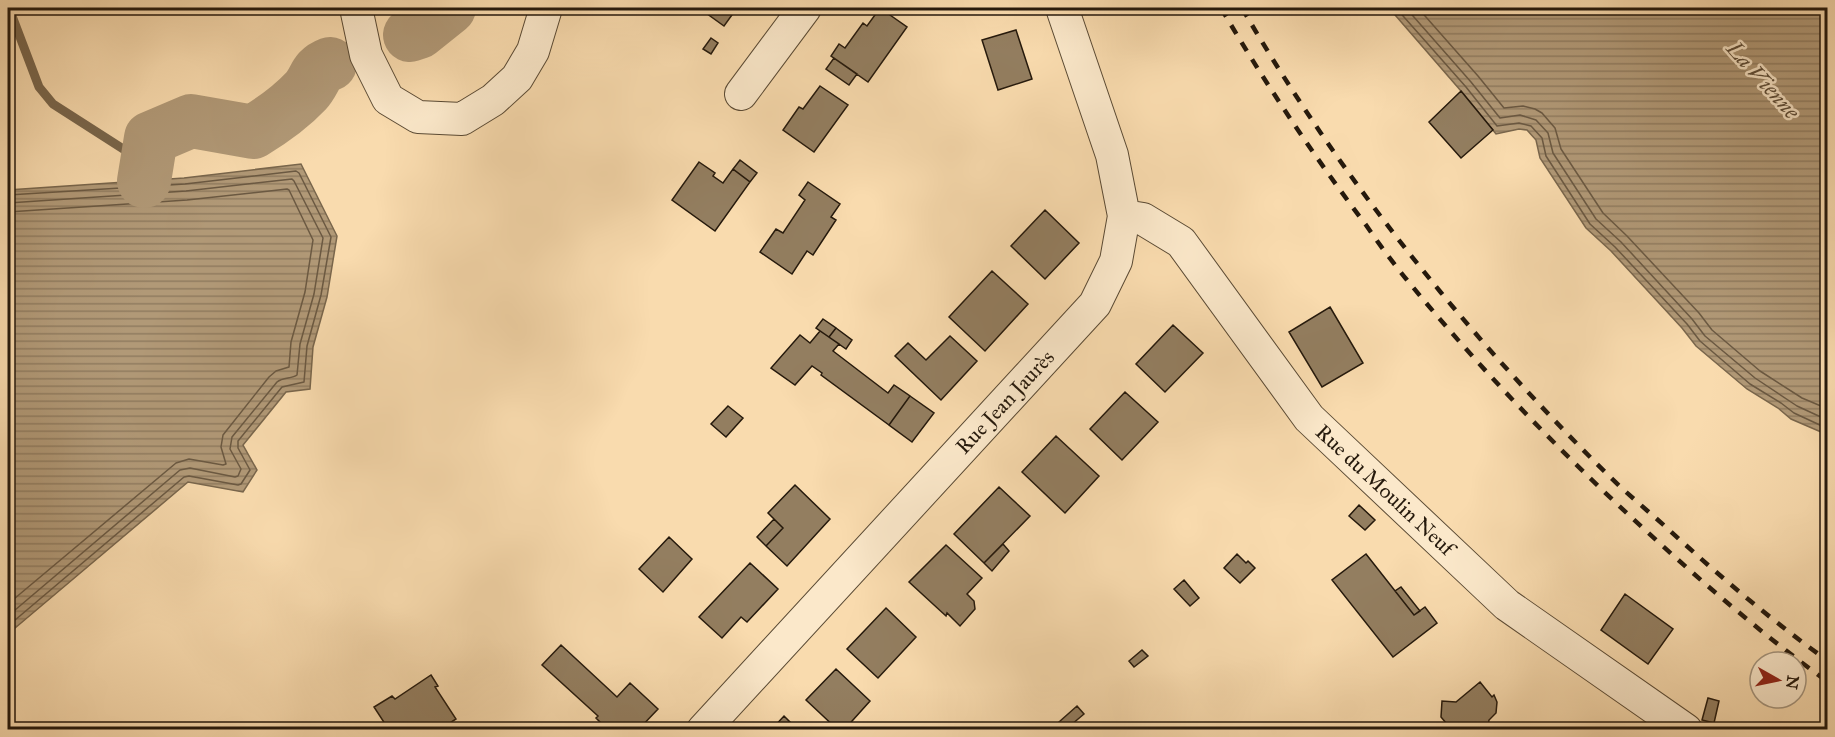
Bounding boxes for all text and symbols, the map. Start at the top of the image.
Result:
water label: La Vienne [1720,35,1806,125]
street label: Rue Jean Jaurès [950,345,1060,459]
street label: Rue du Moulin Neuf [1310,419,1462,563]
north arrow [1748,650,1808,710]
text: N [1782,674,1803,691]

